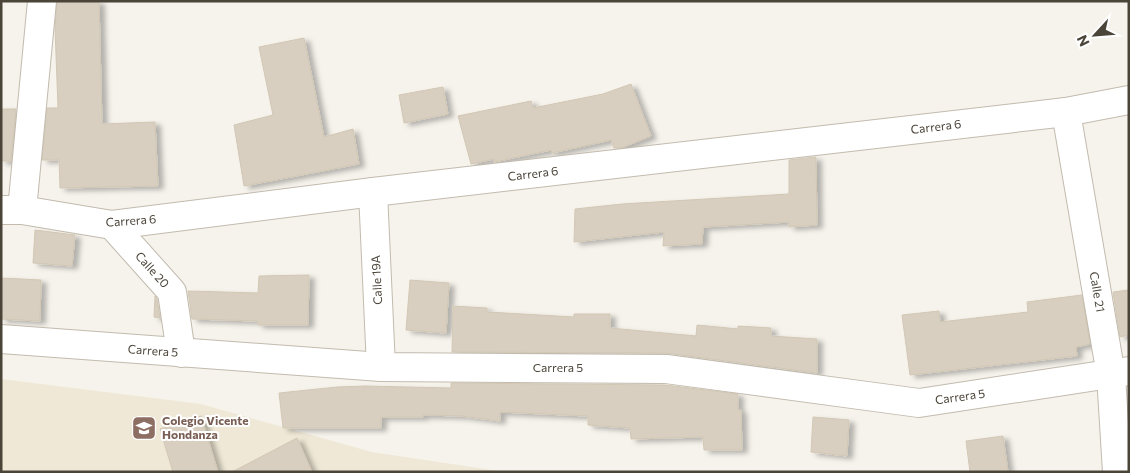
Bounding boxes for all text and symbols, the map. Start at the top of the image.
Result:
north arrow [1070,10,1120,60]
text: N [1073,32,1093,49]
street label: Carrera 6 [910,116,962,136]
street label: Carrera 6 [507,163,559,183]
street label: Carrera 6 [105,211,157,229]
street label: Calle 20 [133,248,173,290]
street label: Calle 19A [368,255,384,305]
street label: Calle 21 [1088,270,1108,313]
street label: Carrera 5 [127,341,179,359]
street label: Carrera 5 [533,360,583,374]
street label: Carrera 5 [934,386,986,406]
place label: Colegio Vicente Hondanza [162,413,249,441]
school or university icon: Colegio Vicente Hondanza [131,415,157,441]

